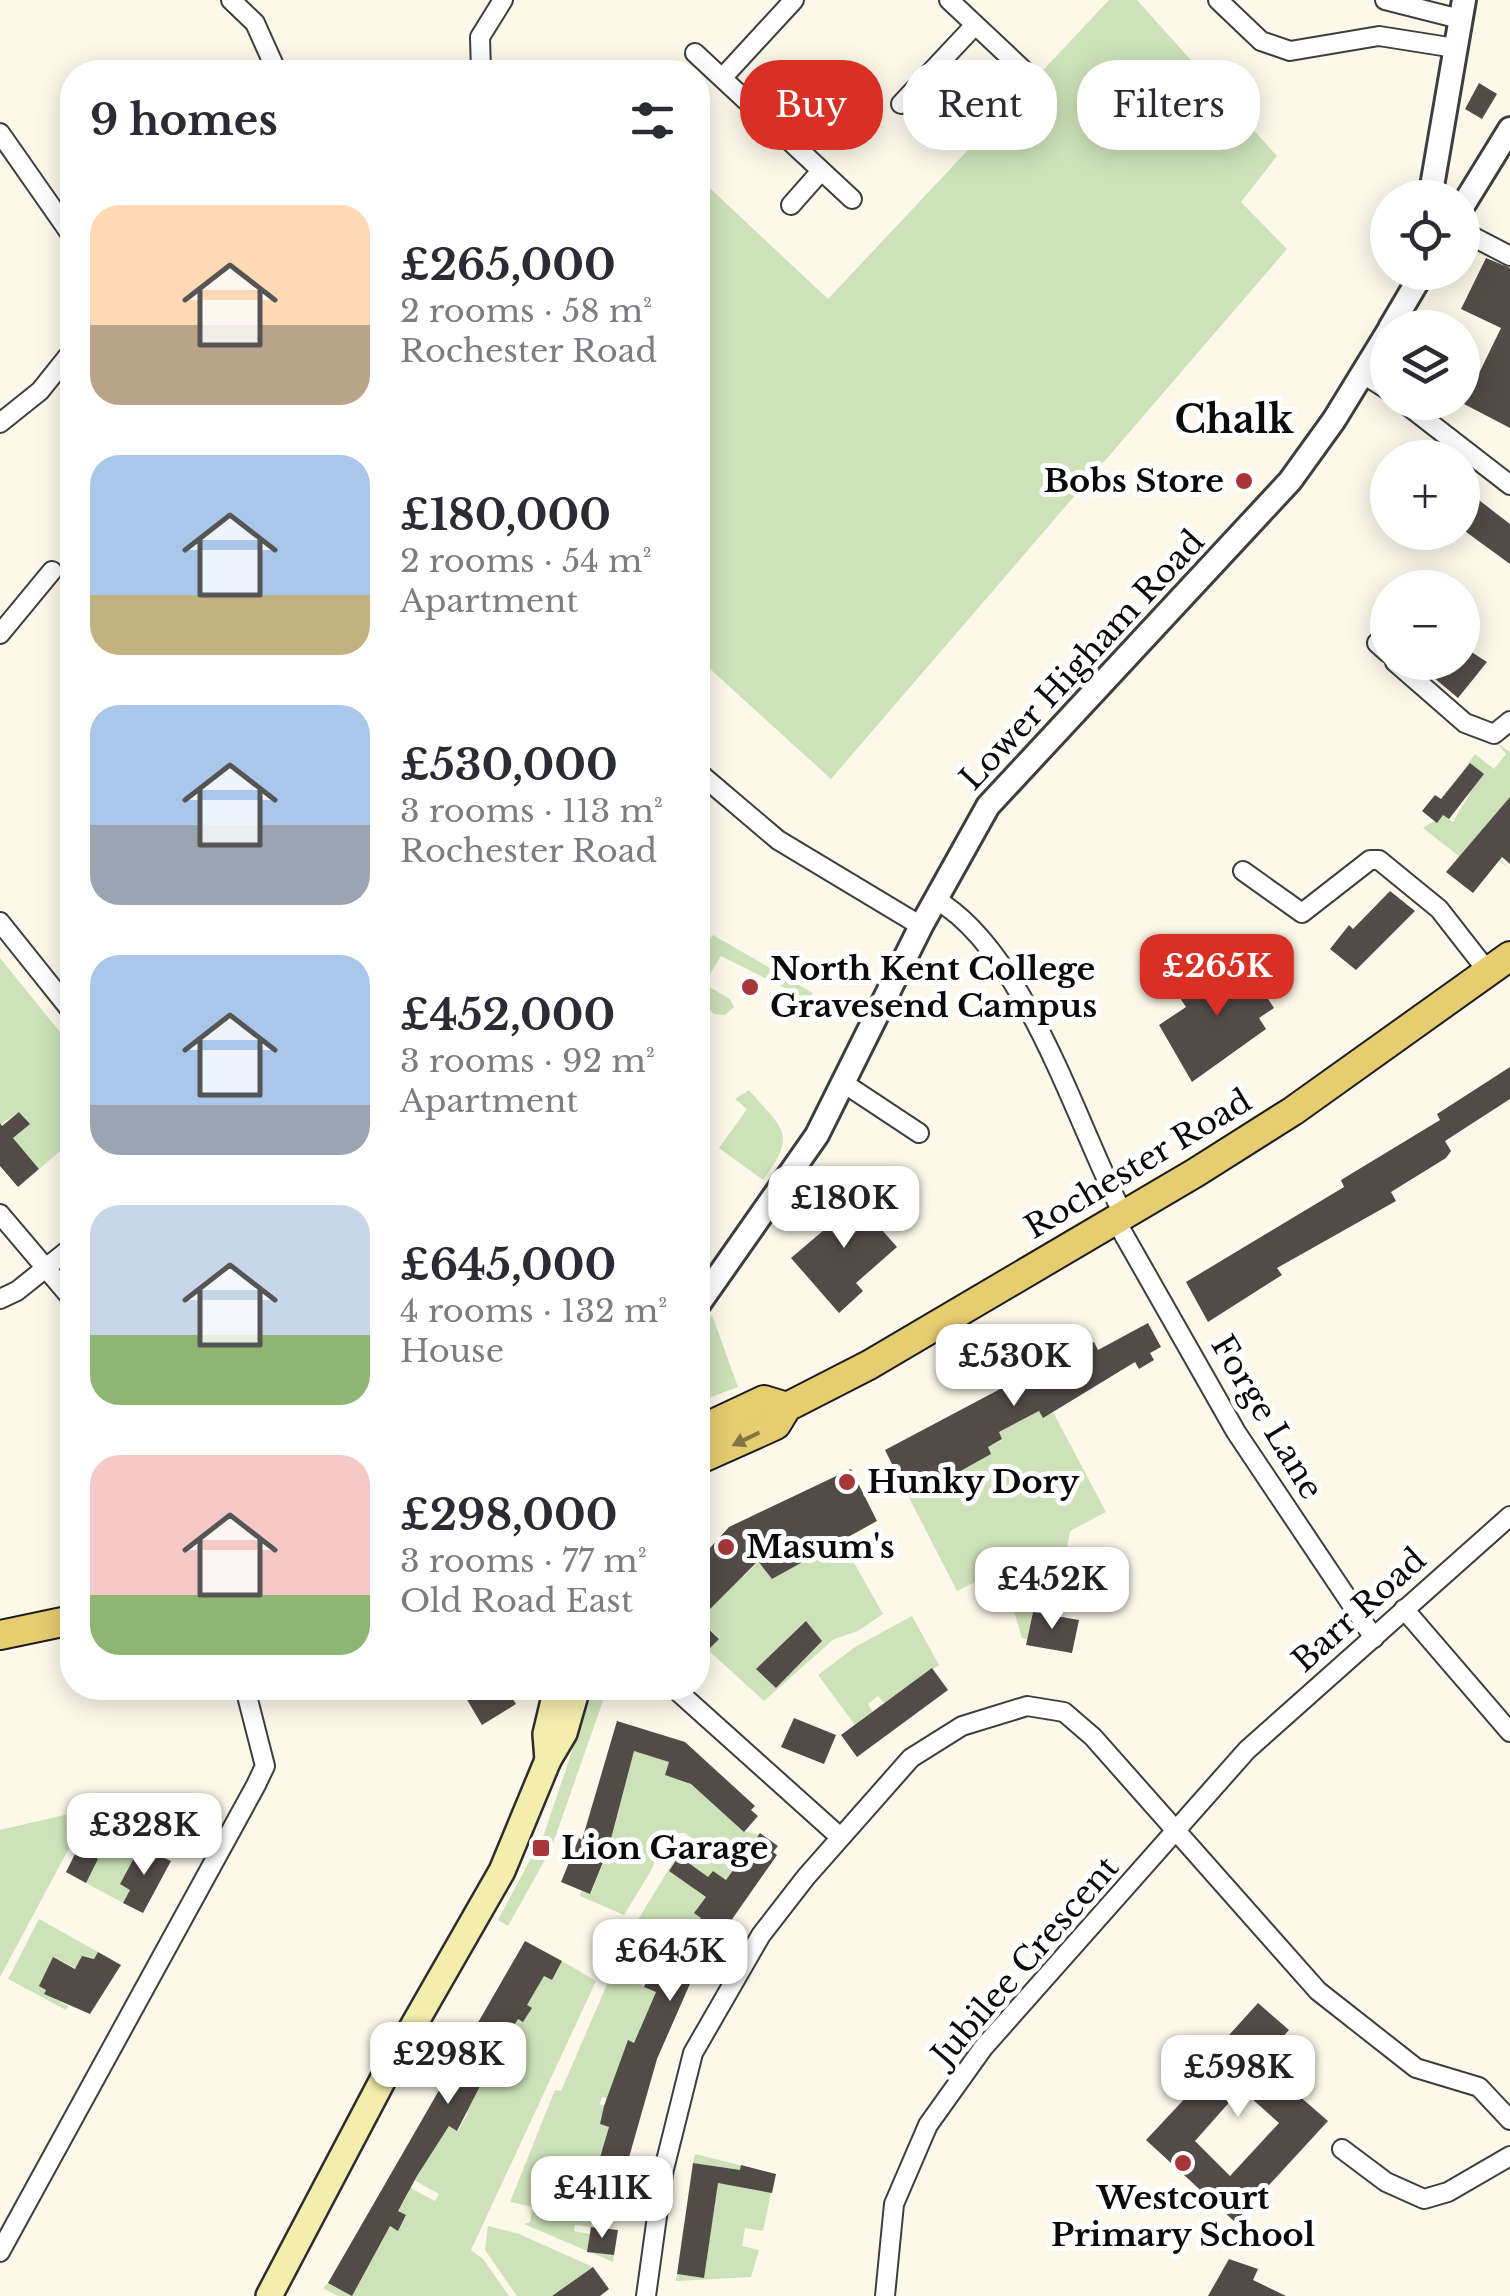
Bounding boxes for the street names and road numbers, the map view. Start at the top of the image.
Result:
street label: Lower Higham Road [951,522,1213,798]
street label: Rochester Road [1018,1081,1258,1247]
street label: Forge Lane [1202,1328,1332,1506]
street label: Barr Road [1284,1539,1434,1681]
street label: Jubilee Crescent [921,1848,1127,2077]

